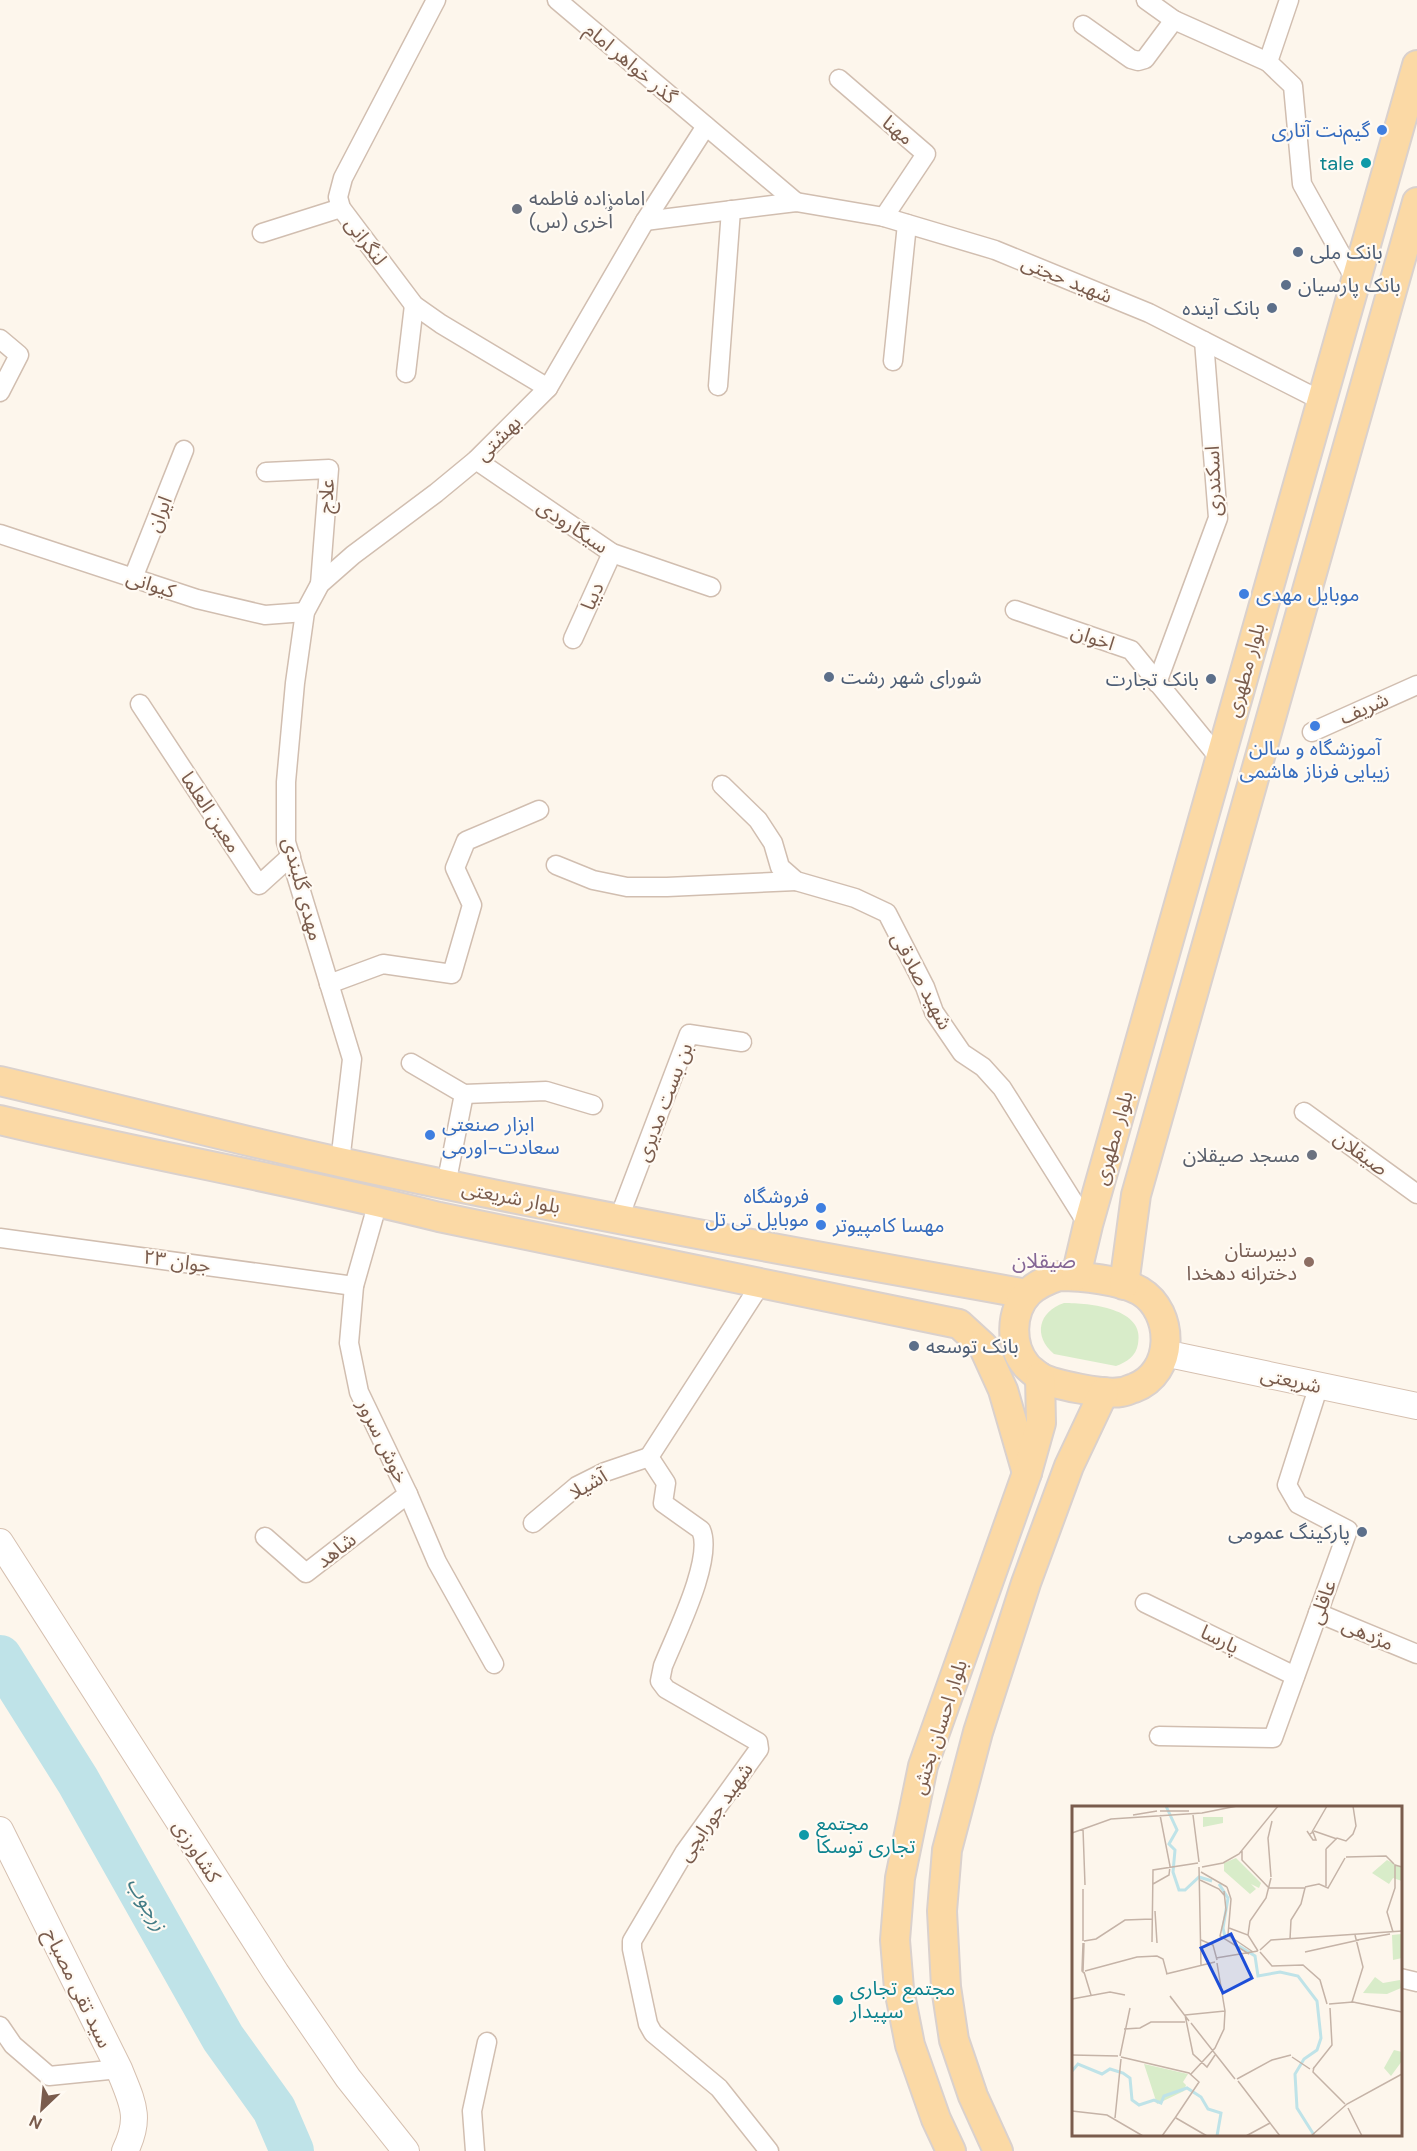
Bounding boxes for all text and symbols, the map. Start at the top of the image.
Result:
street label: گذر خواهر امام [578,17,683,111]
street label: مهنا [877,109,919,151]
place label: گیم‌نت آتاری [1271,117,1371,145]
marker: گیم‌نت آتاری [1375,123,1389,137]
place label: tale [1319,150,1354,176]
marker: tale [1359,156,1373,170]
place label: امامزاده فاطمه اُخری (س) [529,185,645,234]
marker: امامزاده فاطمه اُخری (س) [510,202,524,216]
street label: لنگرانی [339,211,393,271]
place label: بانک ملی [1310,239,1383,265]
marker: بانک ملی [1291,245,1305,259]
street label: شهید حجتی [1018,249,1116,309]
place label: بانک پارسیان [1298,272,1401,298]
marker: بانک پارسیان [1279,278,1293,292]
place label: بانک آینده [1182,295,1260,321]
marker: بانک آینده [1265,301,1279,315]
street label: بهشتی [469,409,527,467]
street label: اسکندری [1199,445,1227,517]
street label: علاج [312,478,342,514]
street label: ایران [140,492,178,536]
street label: سیگارودی [533,493,613,559]
street label: کیوانی [123,564,180,604]
street label: دیبا [574,578,610,614]
place label: موبایل مهدی [1256,581,1360,607]
marker: موبایل مهدی [1237,587,1251,601]
street label: اخوان [1068,617,1118,657]
street label: بلوار مطهری [1219,620,1271,720]
place label: شورای شهر رشت [841,664,982,690]
place label: بانک تجارت [1106,666,1199,692]
marker: شورای شهر رشت [822,670,836,684]
marker: بانک تجارت [1204,672,1218,686]
street label: شریف [1335,686,1393,730]
marker: آموزشگاه و سالن زیبایی فرناز هاشمی [1308,719,1322,733]
place label: آموزشگاه و سالن زیبایی فرناز هاشمی [1240,735,1390,784]
street label: معین العلما [175,766,247,858]
street label: مهدی گلبندی [277,835,329,943]
street label: شهید صادقی [886,928,958,1034]
street label: بن بست مدیری [629,1039,699,1165]
street label: بلوار مطهری [1087,1088,1139,1188]
place label: ابزار صنعتی سعادت-اورمی [442,1111,560,1160]
street label: صیقلان [1329,1125,1393,1181]
marker: ابزار صنعتی سعادت-اورمی [423,1128,437,1142]
place label: مسجد صیقلان [1183,1142,1300,1168]
marker: مسجد صیقلان [1305,1148,1319,1162]
street label: بلوار شریعتی [460,1175,562,1219]
place label: فروشگاه موبایل تی تل [705,1183,809,1232]
marker: فروشگاه موبایل تی تل [814,1201,828,1215]
place label: مهسا کامپیوتر [832,1212,945,1238]
marker: مهسا کامپیوتر [814,1218,828,1232]
place label: دبیرستان دخترانه دهخدا [1186,1237,1297,1286]
street label: جوان ۲۳ [142,1243,212,1279]
district label: صیقلان [1012,1247,1076,1275]
marker: دبیرستان دخترانه دهخدا [1302,1255,1316,1269]
place label: بانک توسعه [926,1333,1019,1359]
marker: بانک توسعه [907,1339,921,1353]
street label: شریعتی [1258,1361,1324,1399]
street label: خوش سرور [351,1394,415,1487]
street label: آشیلا [564,1462,613,1505]
place label: پارکینگ عمومی [1228,1519,1350,1545]
marker: پارکینگ عمومی [1355,1525,1369,1539]
street label: شاهد [311,1526,361,1574]
street label: عاقلی [1302,1576,1342,1628]
street label: مژدهی [1338,1612,1398,1656]
street label: پارسا [1196,1619,1244,1660]
street label: بلوار احسان بخش [905,1656,973,1798]
street label: شهید جورابچی [671,1757,759,1867]
inset map [1072,1806,1402,2136]
place label: مجتمع تجاری توسکا [816,1810,916,1859]
street label: کشاورزی [167,1815,227,1888]
marker: مجتمع تجاری توسکا [797,1828,811,1842]
water label: زرجوب [120,1872,174,1936]
street label: سید تقی مصباح [36,1924,118,2053]
place label: مجتمع تجاری سپیدار [849,1975,955,2024]
marker: مجتمع تجاری سپیدار [831,1993,845,2007]
north arrow [12,2079,72,2139]
text: N [26,2110,45,2134]

